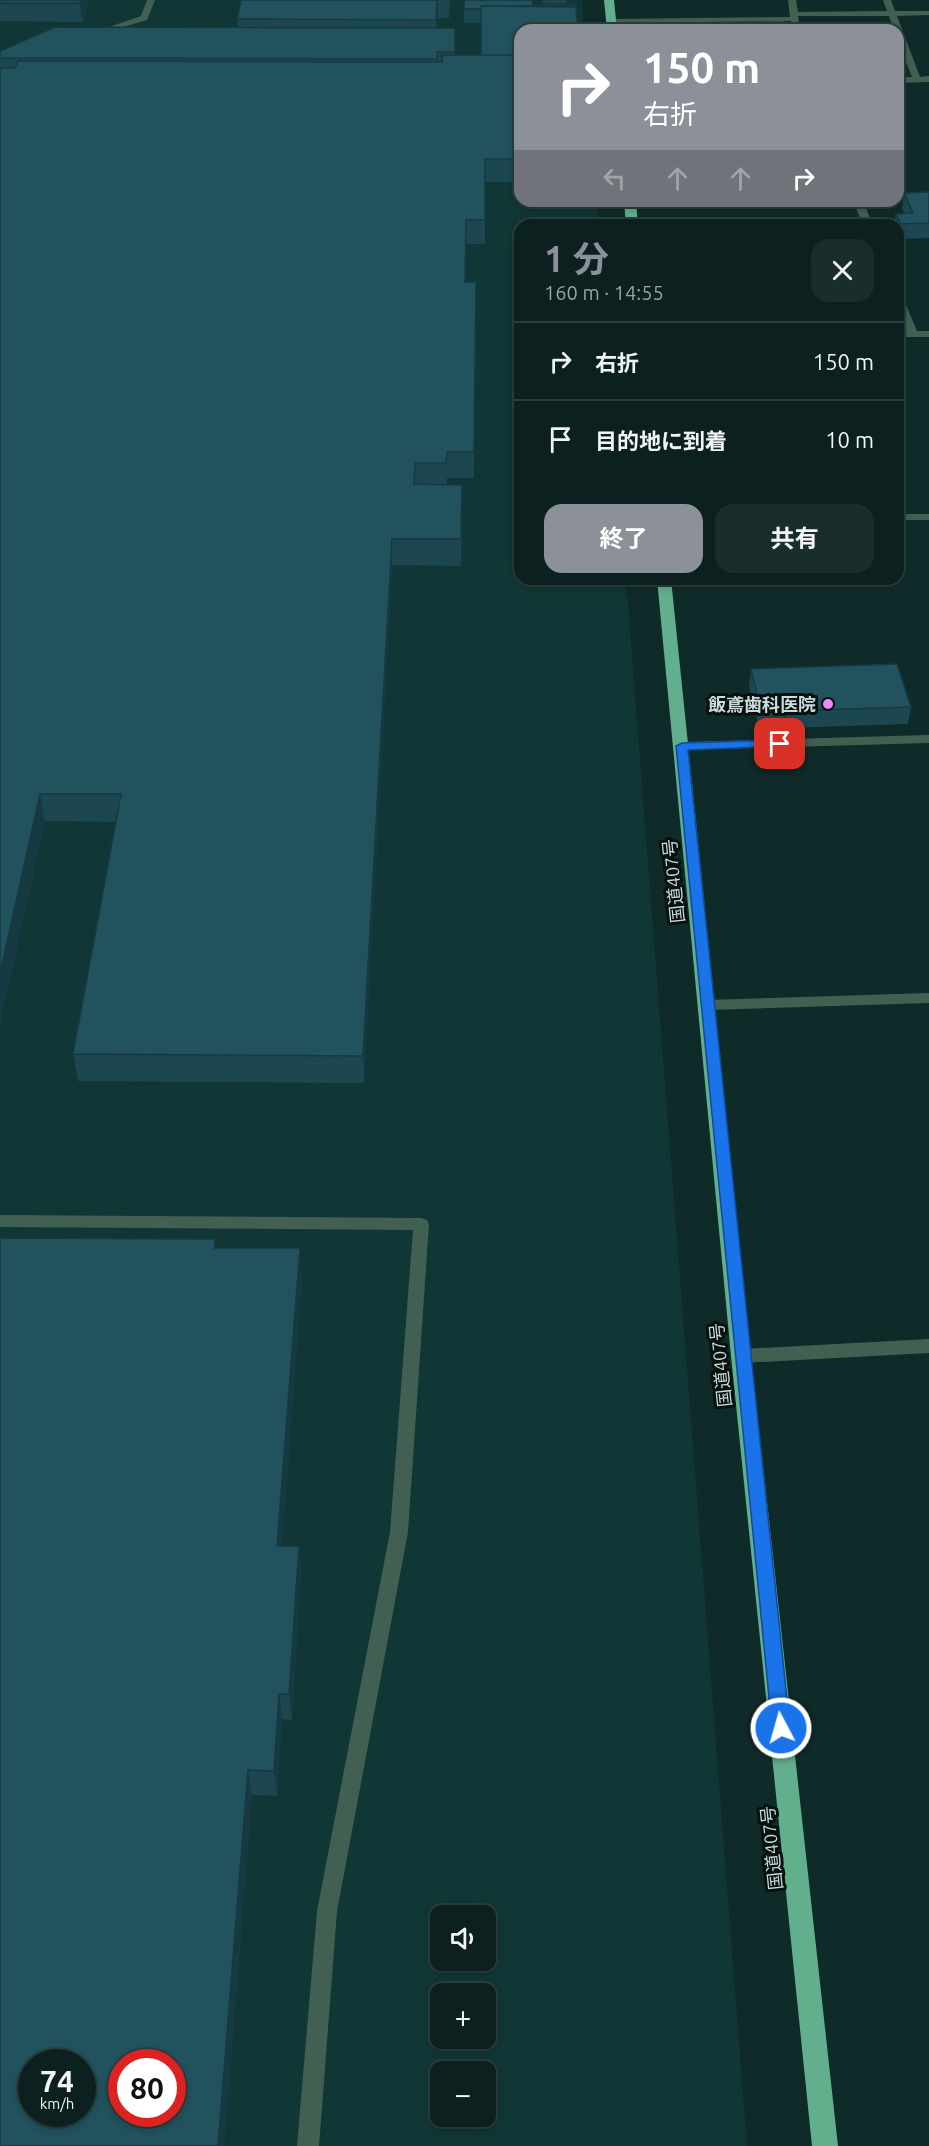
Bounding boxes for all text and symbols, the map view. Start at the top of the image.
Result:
text: 150 m [643,44,760,91]
icon: right [544,48,622,126]
text: 右折 [643,99,697,129]
icon: left [598,162,631,195]
icon: ahead [661,162,694,195]
icon: ahead [724,162,757,195]
icon: right [787,162,820,195]
text: 1 分 [544,238,609,279]
button: close [811,239,874,302]
text: 160 m · 14:55 [544,281,664,304]
icon: right [544,345,577,378]
text: 150 m [813,349,874,374]
text: 右折 [595,350,639,375]
icon: arrive [544,423,577,456]
text: 10 m [825,427,874,452]
text: 目的地に到着 [595,428,727,453]
button: 終了 [544,504,703,573]
button: 共有 [715,504,874,573]
place label: 飯鳶歯科医院 [708,694,816,714]
marker: 飯鳶歯科医院 [821,697,835,711]
pin [754,718,805,769]
icon: arrive [763,727,796,760]
street label: 国道407号 [659,838,687,924]
street label: 国道407号 [706,1322,734,1408]
position arrow [749,1696,813,1760]
street label: 国道407号 [757,1805,785,1891]
map controls [430,1905,496,2127]
button: sound [430,1905,496,1971]
button: + [430,1983,496,2049]
speed limit sign: 80 [108,2049,186,2127]
button: − [430,2061,496,2127]
text: 74 [40,2064,74,2098]
text: km/h [40,2095,74,2112]

